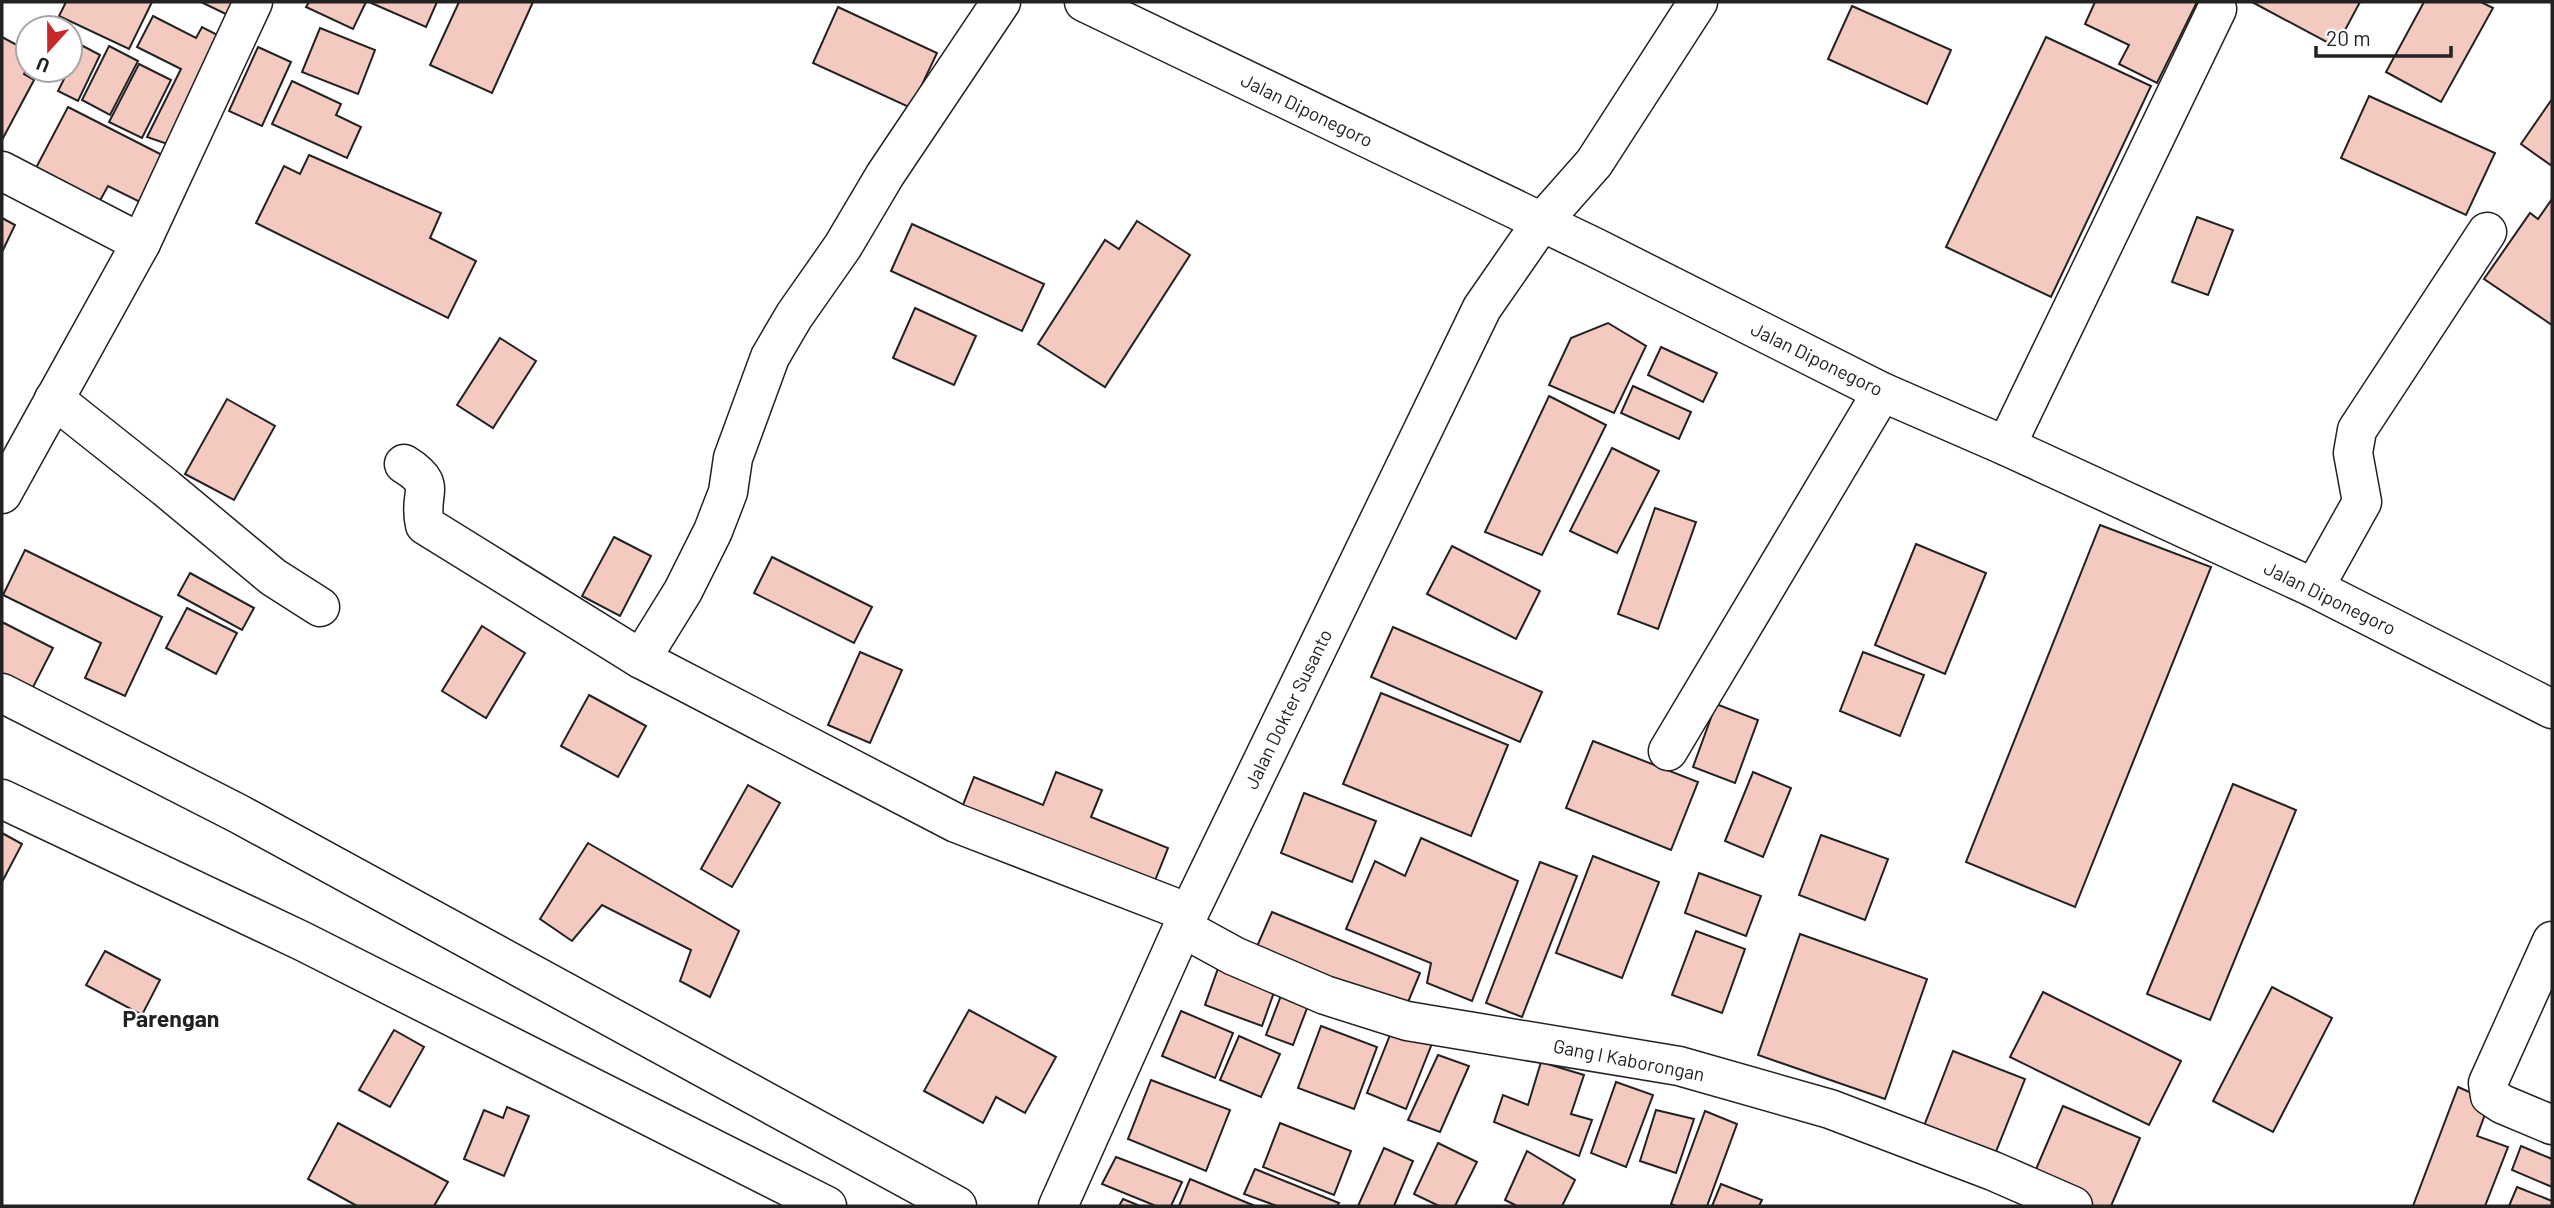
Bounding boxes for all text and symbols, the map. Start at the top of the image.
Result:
north arrow [14,14,84,84]
scale bar [2316,14,2451,58]
text: 20 m [2326,25,2371,50]
text: U [33,52,52,78]
street label: Jalan Diponegoro [1237,68,1377,151]
street label: Jalan Diponegoro [1747,317,1887,400]
street label: Jalan Diponegoro [2260,556,2400,639]
street label: Jalan Dokter Susanto [1239,625,1336,793]
district label: Parengan [123,1004,219,1032]
street label: Gang I Kaborongan [1552,1034,1707,1085]

